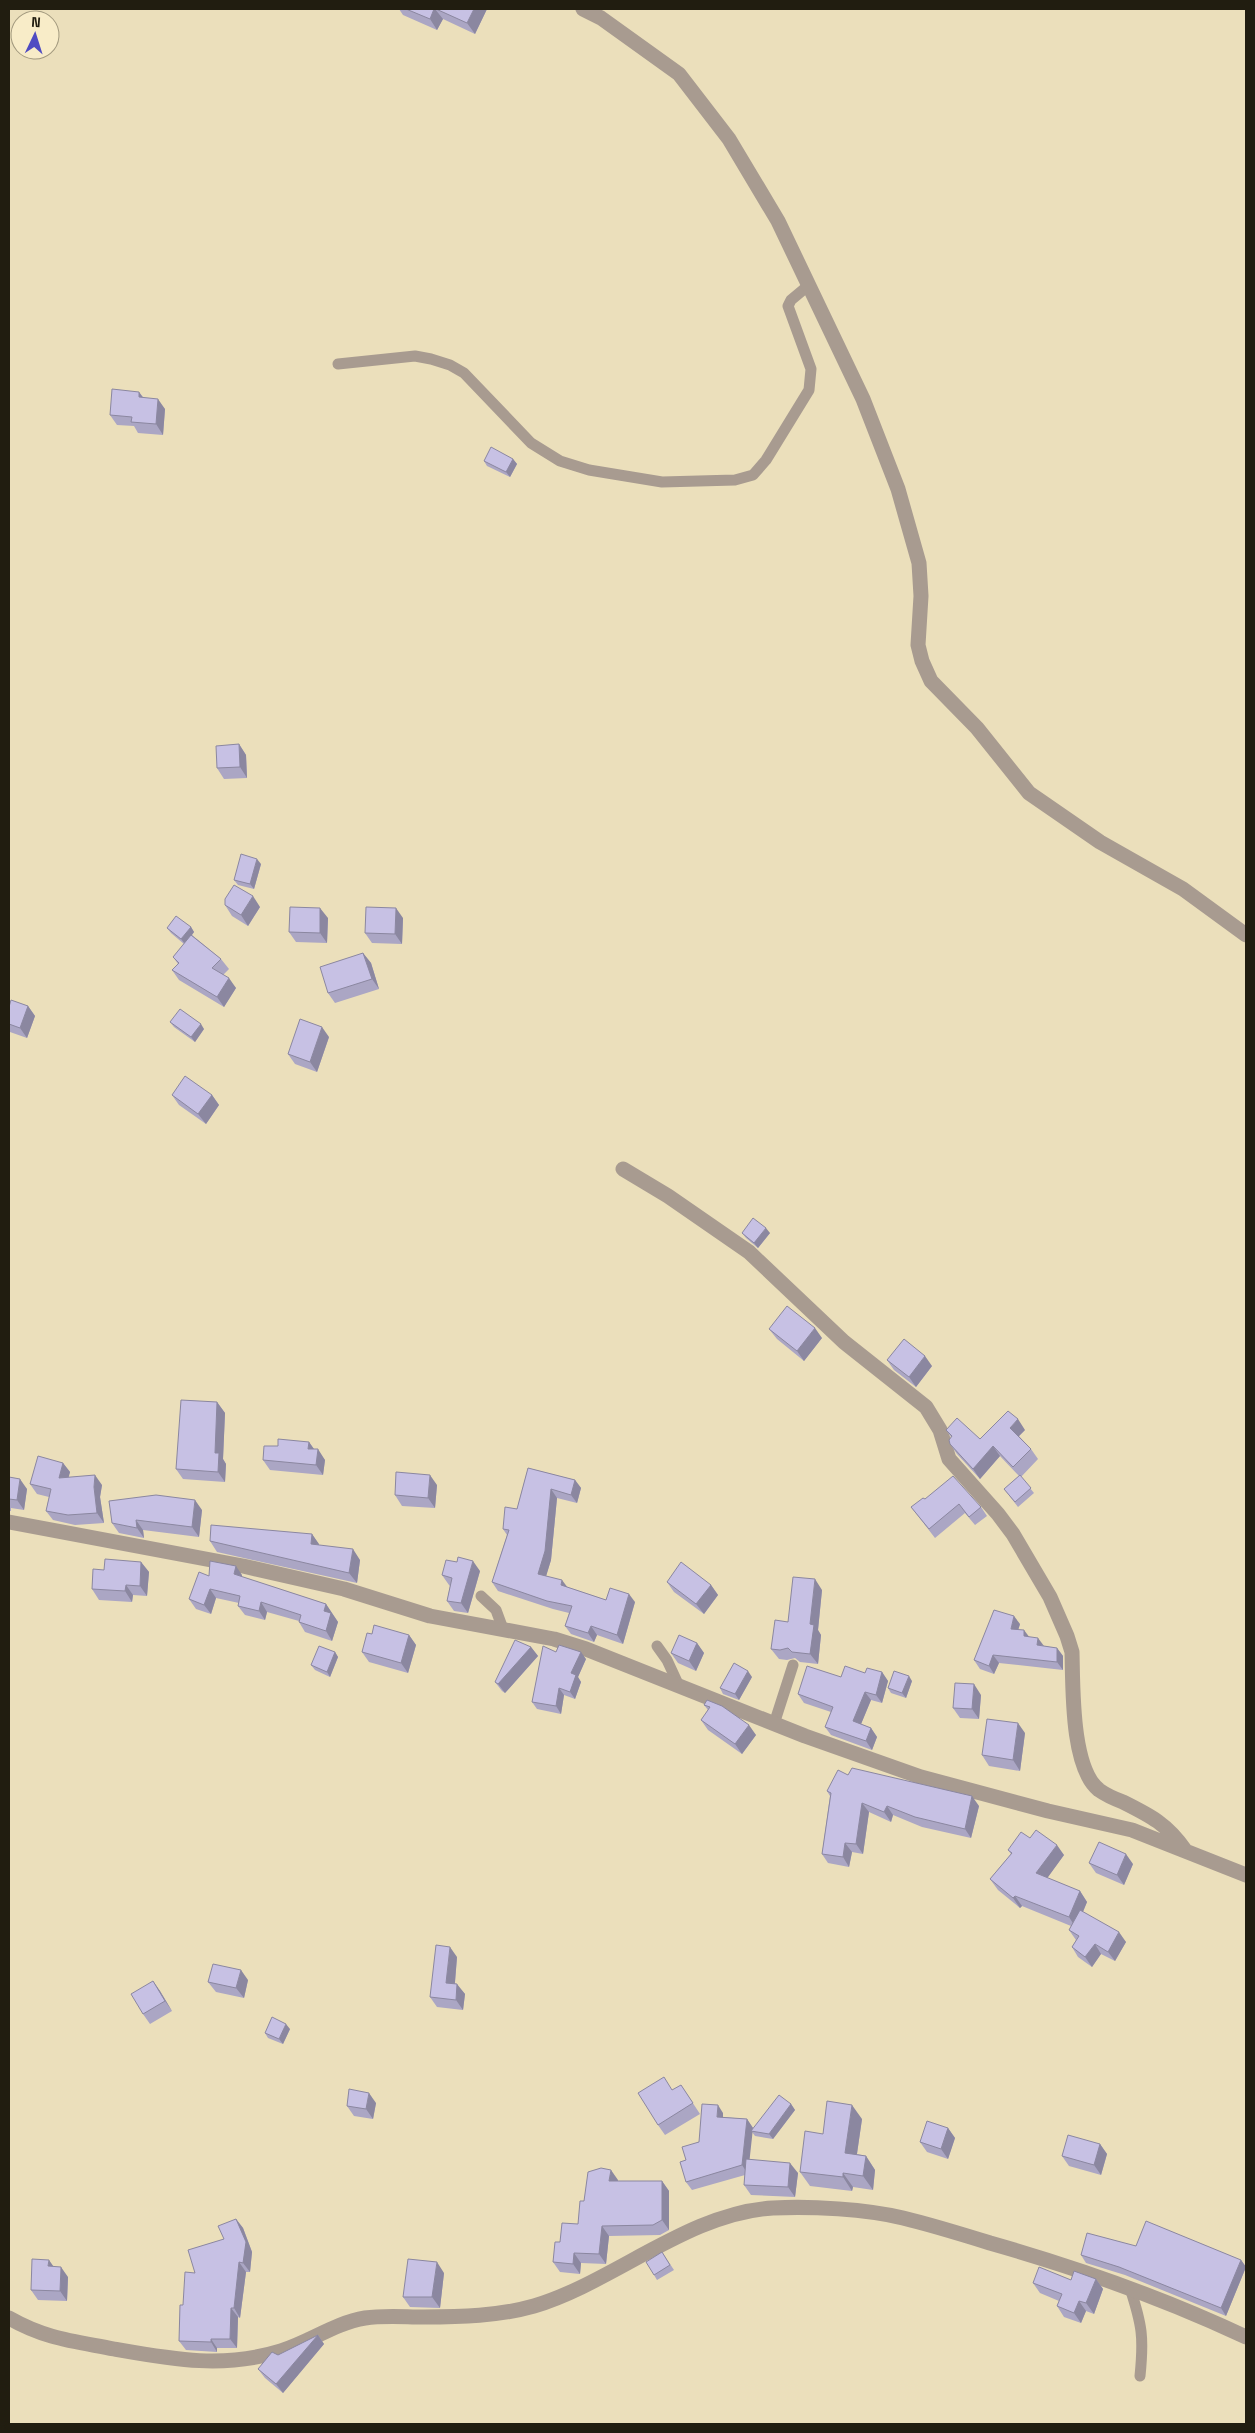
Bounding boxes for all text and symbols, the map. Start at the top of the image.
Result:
north arrow [10,10,60,60]
text: N [31,13,41,31]

